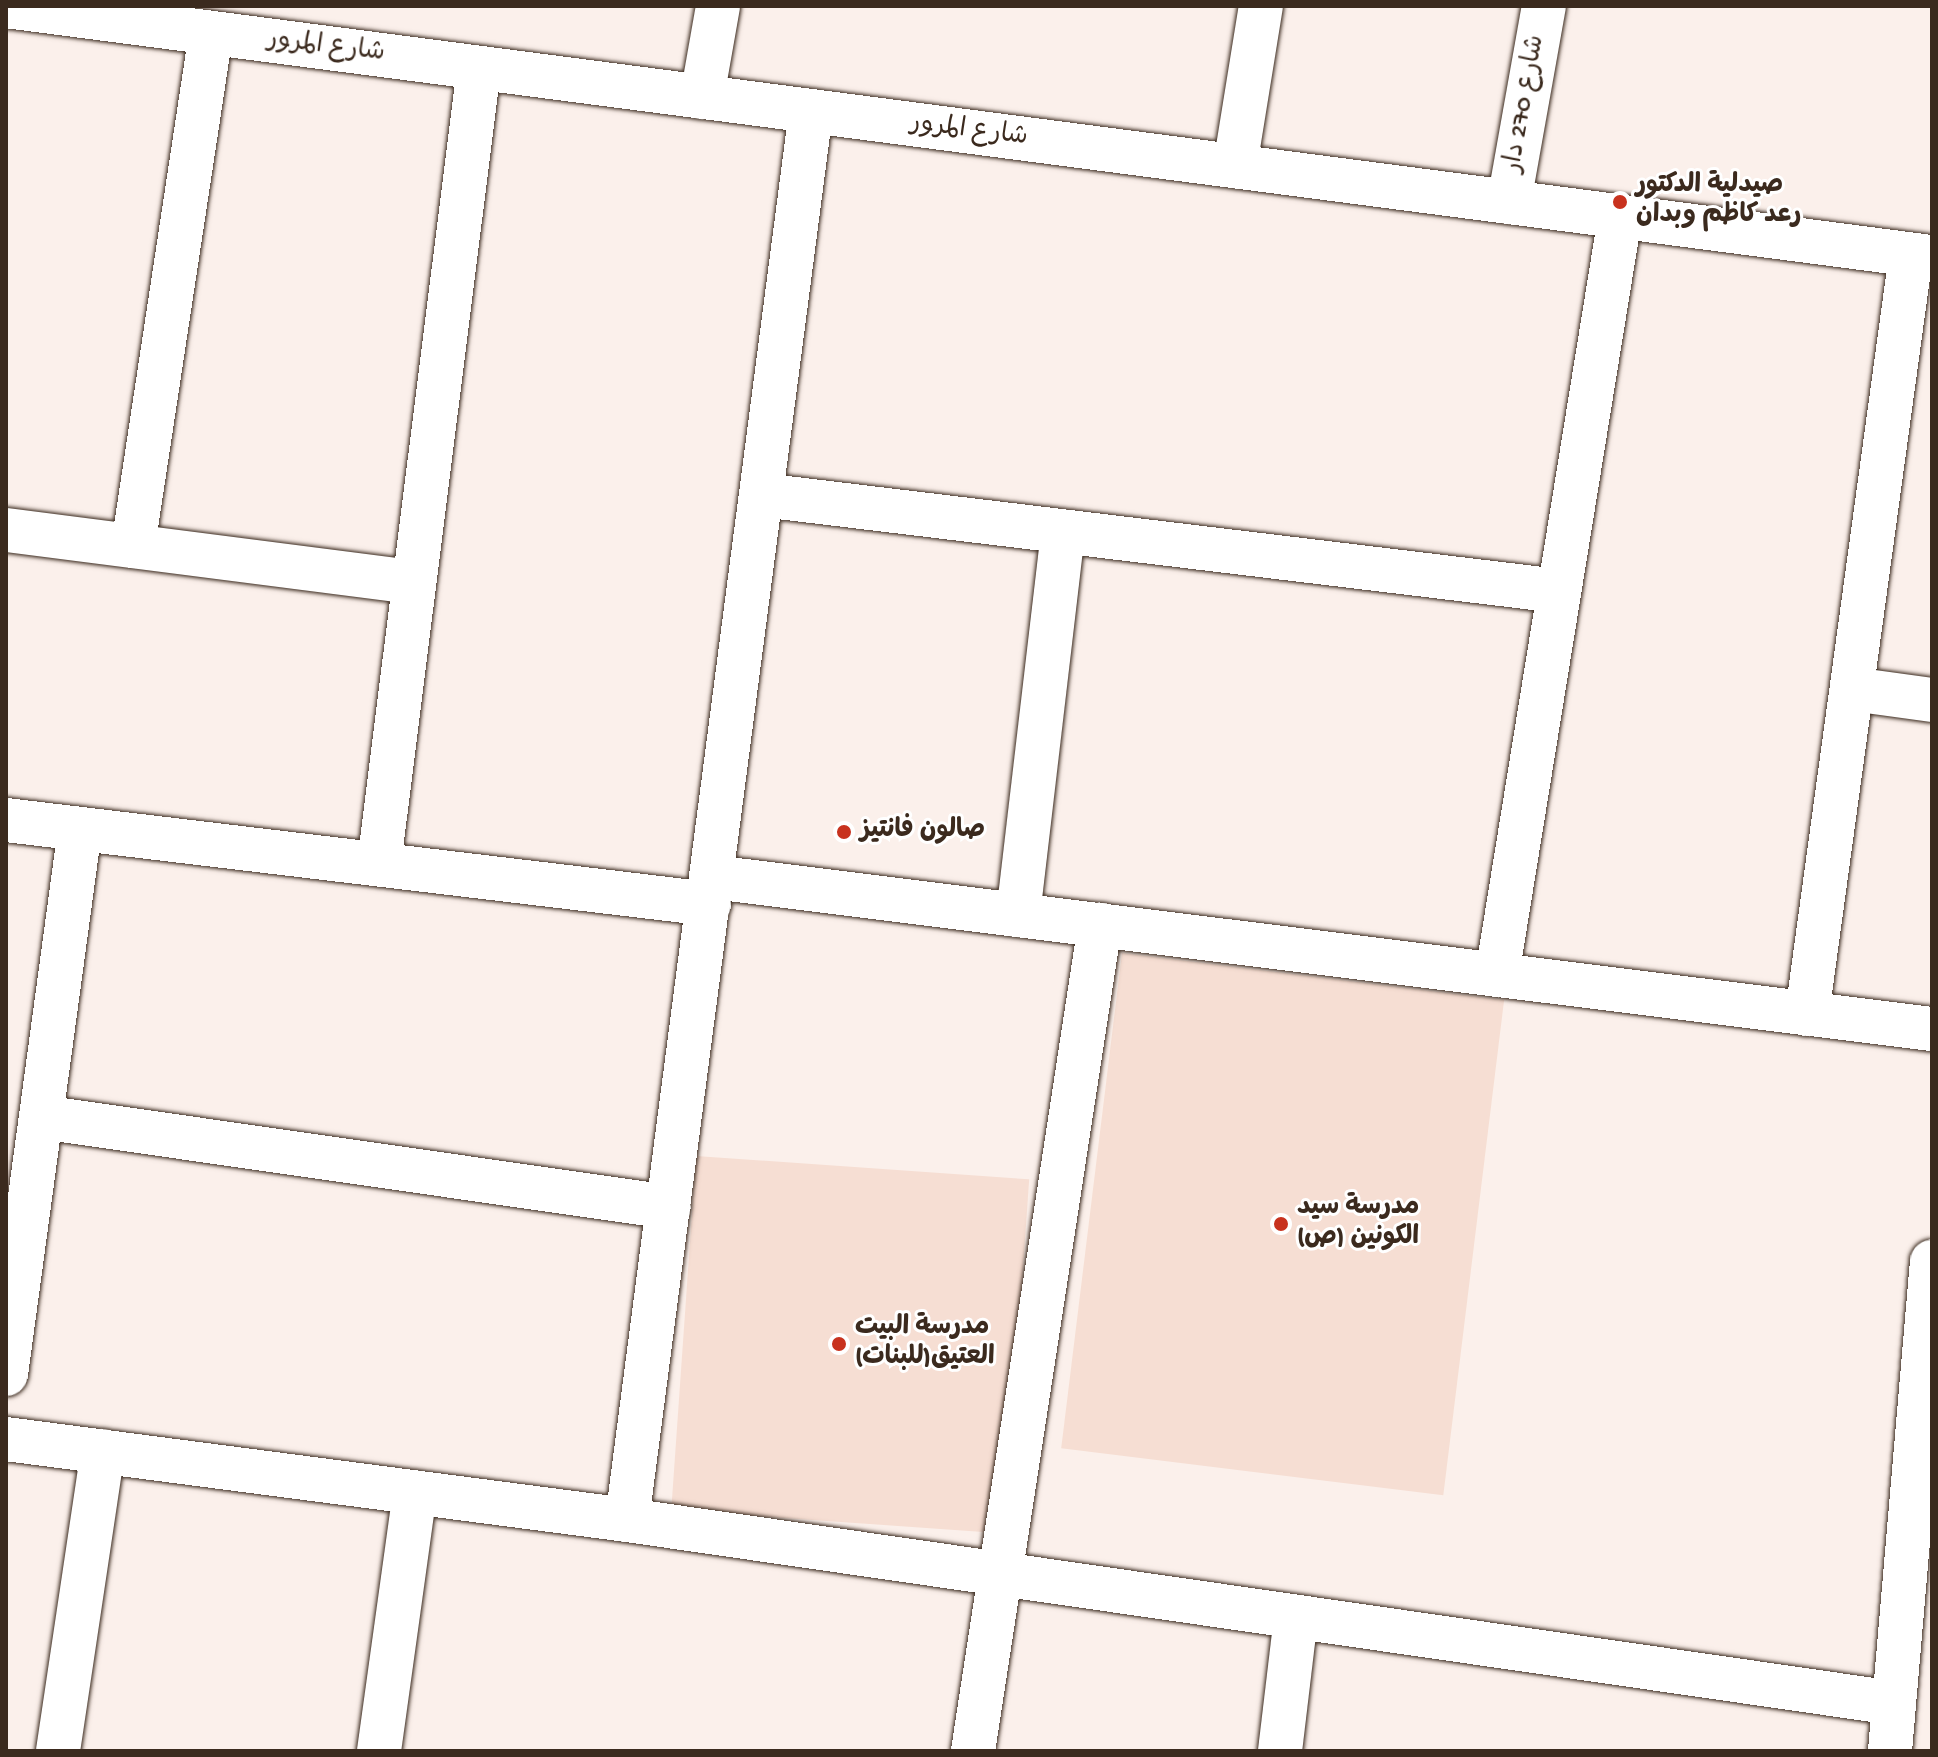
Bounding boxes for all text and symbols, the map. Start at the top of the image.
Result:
street label: شارع المرور [266,25,386,71]
street label: شارع 270 دار [1499,33,1553,175]
street label: شارع المرور [909,109,1029,155]
place label: صيدلية الدكتور رعد كاظم وبدان [1636,171,1801,232]
marker: صيدلية الدكتور رعد كاظم وبدان [1611,193,1629,211]
place label: صالون فانتيز [860,816,985,848]
marker: صالون فانتيز [835,823,853,841]
place label: مدرسة سيد الكونين (ص) [1297,1193,1419,1254]
marker: مدرسة سيد الكونين (ص) [1272,1215,1290,1233]
place label: مدرسة البيت العتيق(للبنات) [855,1313,995,1374]
marker: مدرسة البيت العتيق(للبنات) [830,1335,848,1353]

